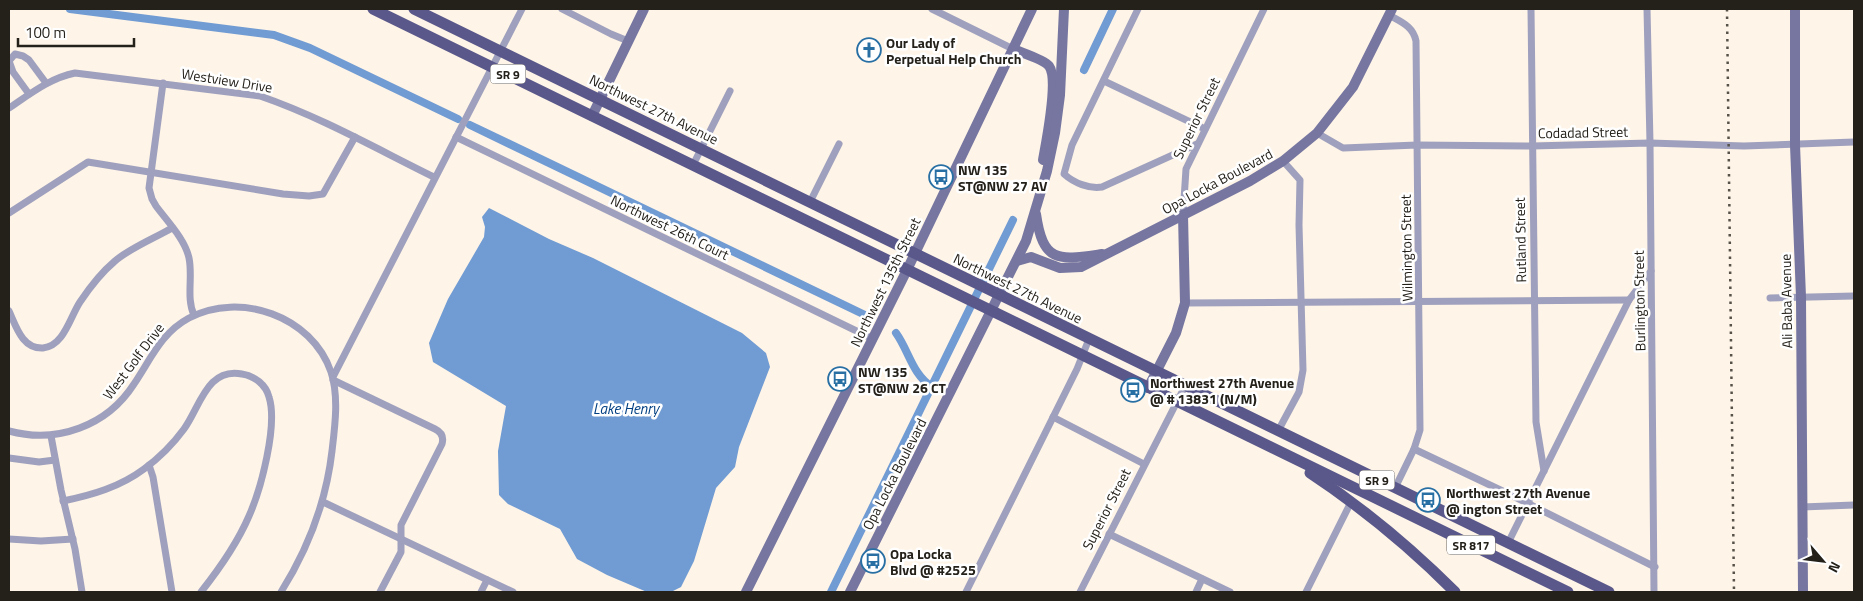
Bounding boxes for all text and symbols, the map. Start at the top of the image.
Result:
scale bar [18,15,134,47]
text: 100 m [25,21,66,44]
place label: Our Lady of Perpetual Help Church [886,32,1022,69]
church icon: Our Lady of Perpetual Help Church [856,37,882,63]
street label: Westview Drive [180,62,274,98]
road number: SR 9 [490,64,526,84]
street label: Northwest 27th Avenue [586,69,722,149]
street label: Superior Street [1167,73,1225,163]
street label: Codadad Street [1538,121,1628,143]
street label: Opa Locka Boulevard [1158,143,1276,219]
place label: NW 135 ST@NW 27 AV [958,159,1048,196]
bus stop icon: NW 135 ST@NW 27 AV [928,164,954,190]
street label: Northwest 26th Court [607,189,733,265]
street label: Wilmington Street [1395,194,1417,302]
street label: Rutland Street [1509,197,1531,283]
street label: Northwest 135th Street [845,214,925,350]
street label: Northwest 27th Avenue [950,248,1086,328]
street label: Burlington Street [1628,250,1650,352]
street label: Ali Baba Avenue [1775,254,1797,348]
street label: West Golf Drive [97,318,169,404]
place label: NW 135 ST@NW 26 CT [858,361,947,398]
bus stop icon: NW 135 ST@NW 26 CT [827,366,853,392]
place label: Northwest 27th Avenue @ # 13831 (N/M) [1150,372,1294,409]
bus stop icon: Northwest 27th Avenue @ # 13831 (N/M) [1120,377,1146,403]
water label: Lake Henry [593,397,661,420]
street label: Opa Locka Boulevard [857,414,931,534]
street label: Superior Street [1076,465,1136,553]
road number: SR 9 [1360,470,1394,490]
place label: Northwest 27th Avenue @ ington Street [1446,482,1590,519]
bus stop icon: Northwest 27th Avenue @ ington Street [1415,487,1441,513]
road number: SR 817 [1447,536,1495,554]
north arrow [1798,536,1848,586]
place label: Opa Locka Blvd @ #2525 [890,543,976,580]
bus stop icon: Opa Locka Blvd @ #2525 [860,548,886,574]
text: N [1823,558,1846,577]

